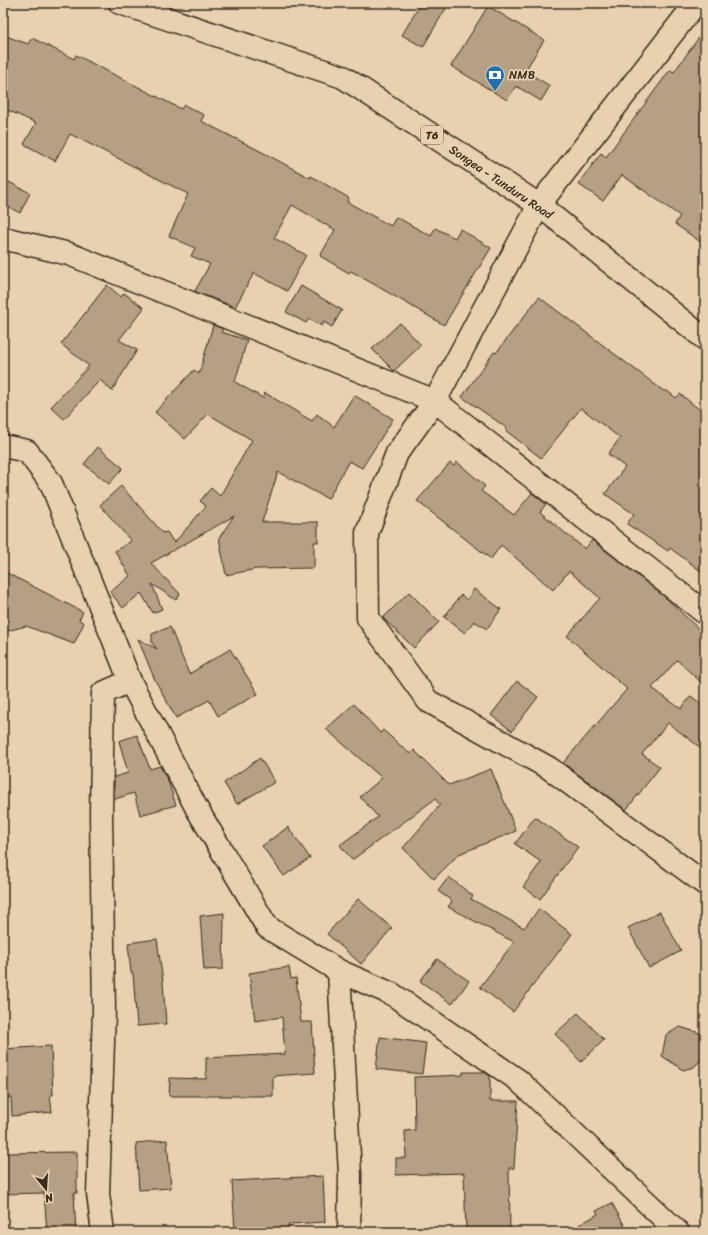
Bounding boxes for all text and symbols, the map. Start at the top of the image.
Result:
bank icon: NMB [484,64,506,92]
place label: NMB [509,64,536,86]
road number: T6 [421,126,443,144]
street label: Songea - Tunduru Road [444,139,559,226]
north arrow [26,1169,66,1209]
text: N [42,1188,56,1208]

